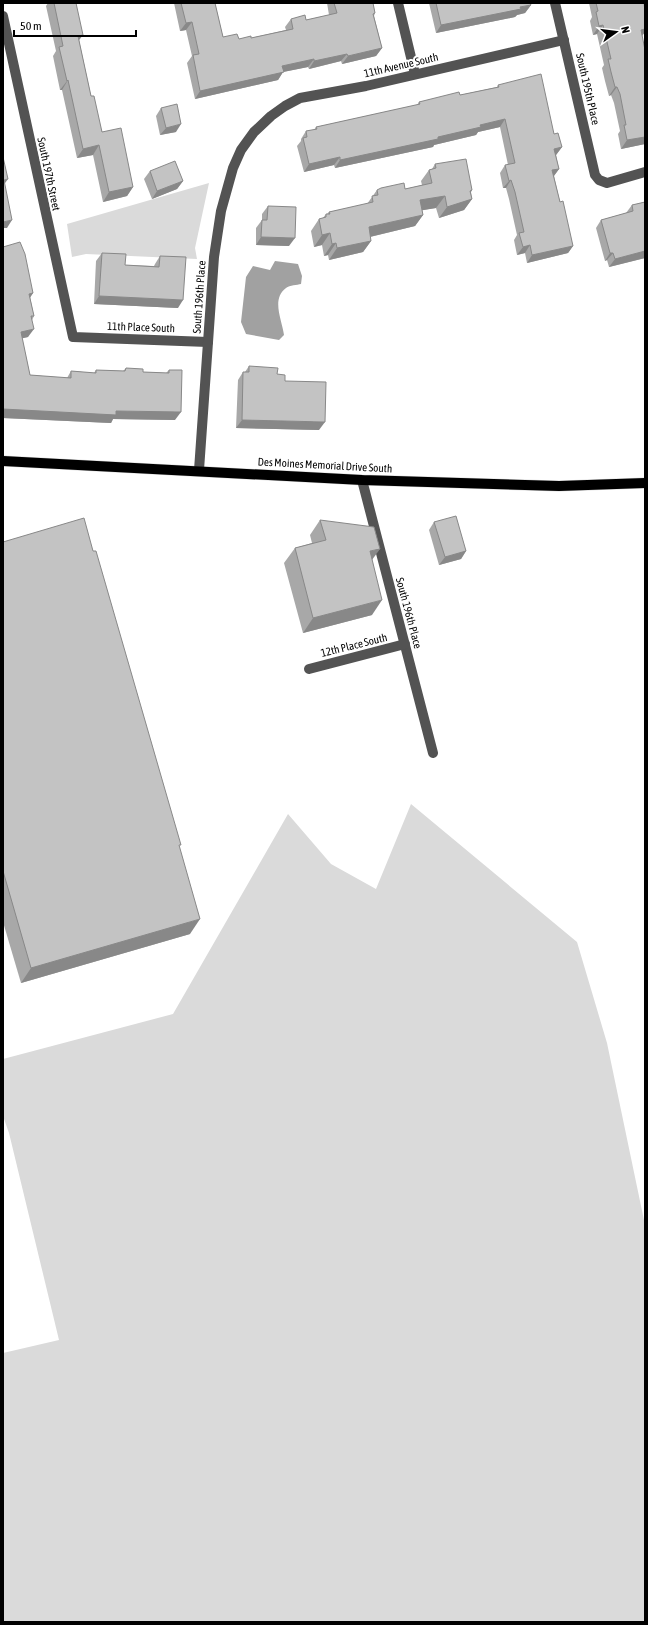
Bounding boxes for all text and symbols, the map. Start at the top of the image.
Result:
scale bar [14,12,136,38]
north arrow [596,12,636,52]
text: 50 m [20,19,42,33]
text: N [619,25,632,34]
street label: 11th Avenue South [363,51,439,79]
street label: South 195th Place [574,52,602,126]
street label: South 197th Street [35,136,63,212]
street label: South 196th Place [190,260,208,334]
street label: 11th Place South [107,320,175,334]
street label: Des Moines Memorial Drive South [257,455,393,475]
street label: South 196th Place [394,576,424,650]
street label: 12th Place South [320,631,388,659]

